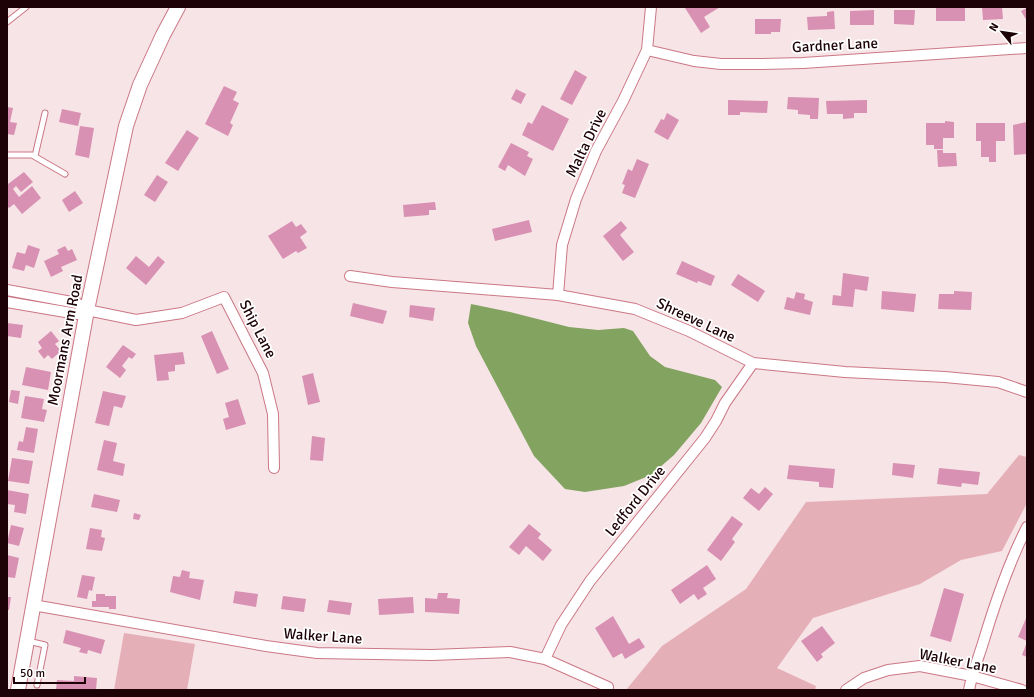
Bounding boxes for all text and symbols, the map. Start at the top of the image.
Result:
north arrow [982,12,1022,52]
text: N [986,21,1001,34]
street label: Gardner Lane [792,34,878,56]
street label: Malta Drive [562,106,610,180]
street label: Moormans Arm Road [43,273,87,407]
street label: Shreeve Lane [654,294,738,346]
street label: Ship Lane [236,297,280,361]
street label: Ledford Drive [601,462,669,540]
street label: Walker Lane [283,624,363,648]
street label: Walker Lane [918,645,998,677]
scale bar [14,659,85,685]
text: 50 m [20,666,45,681]

